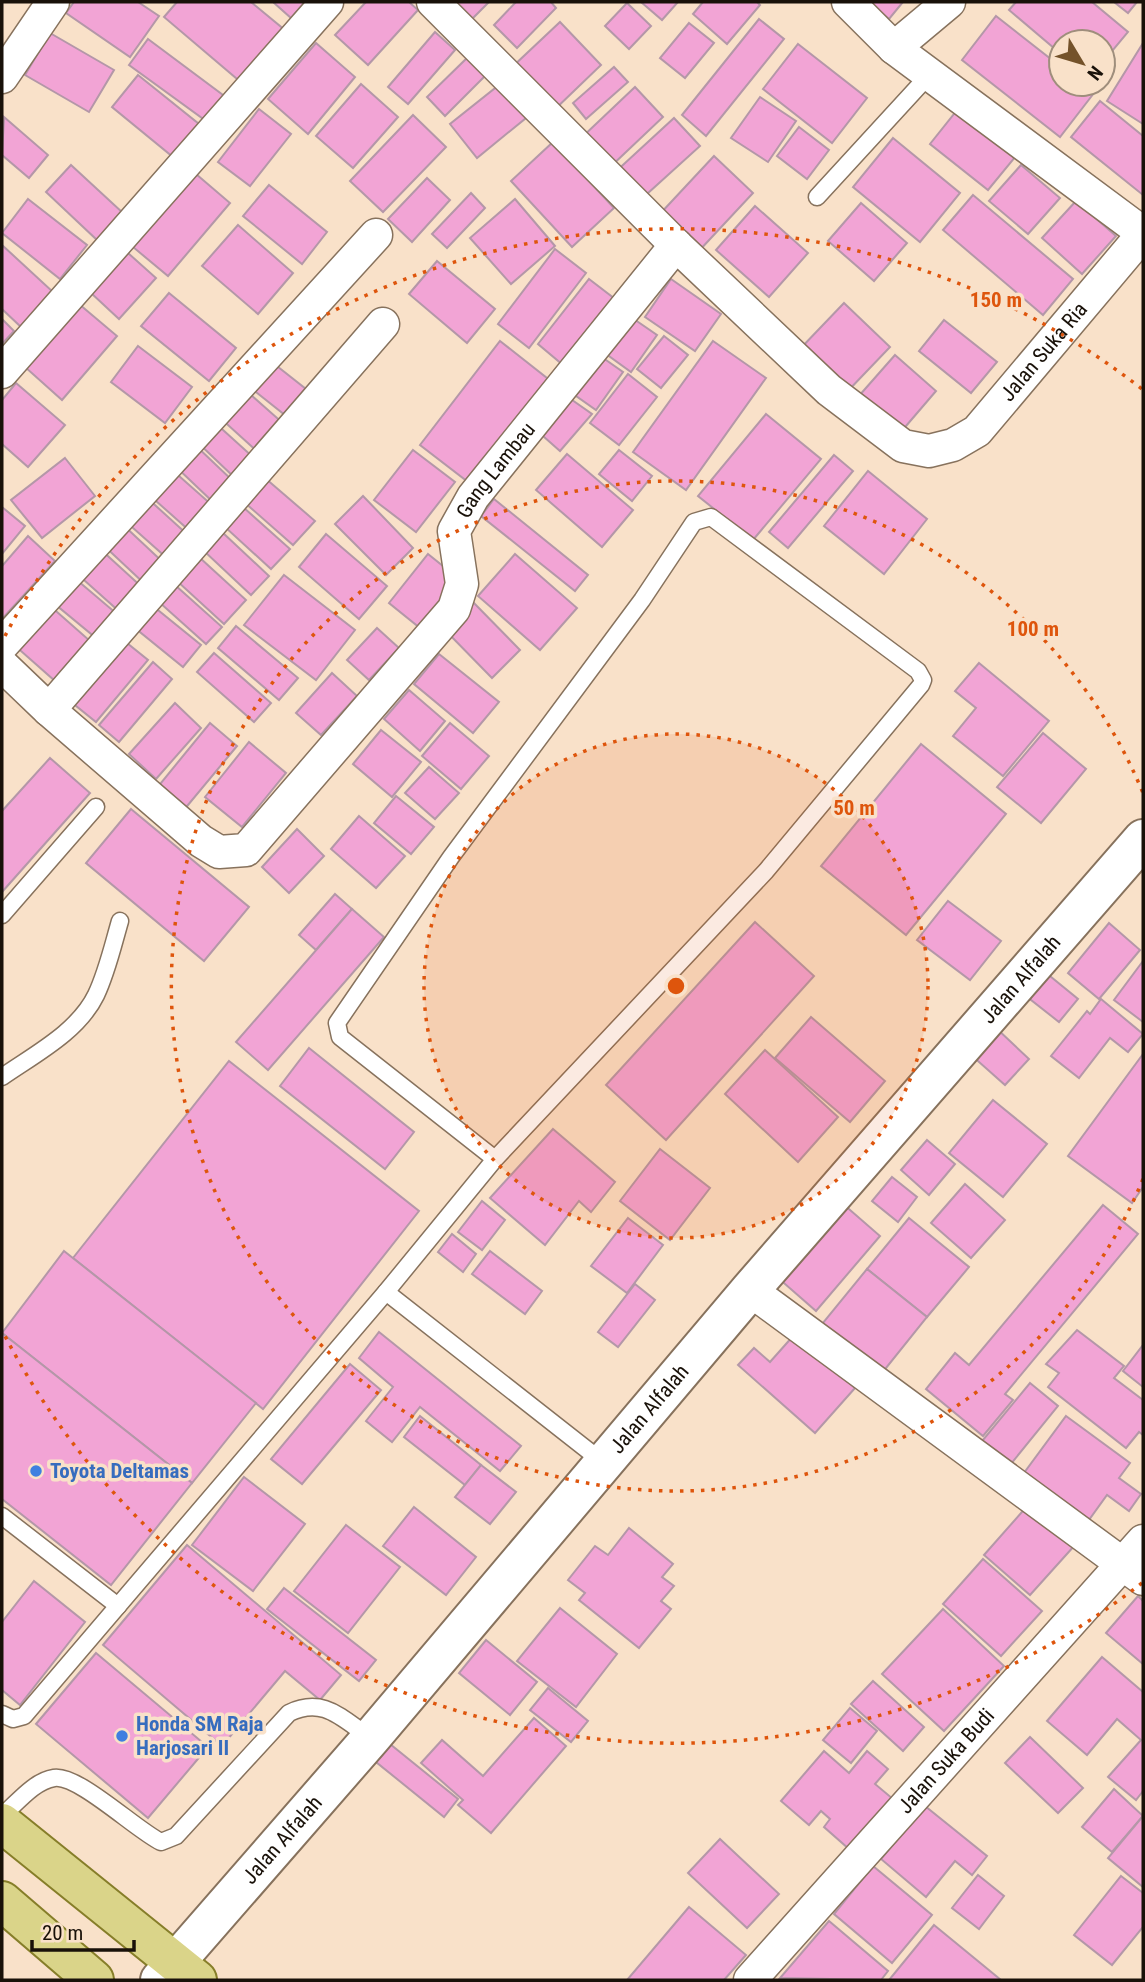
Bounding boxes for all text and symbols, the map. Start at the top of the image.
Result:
north arrow [1047,28,1117,98]
text: N [1082,61,1108,85]
text: 150 m [970,288,1022,312]
street label: Jalan Suka Ria [996,297,1092,406]
street label: Gang Lambau [452,418,540,522]
text: 100 m [1007,617,1059,641]
text: 50 m [833,796,875,820]
street label: Jalan Alfalah [976,930,1066,1028]
centre of rings [664,974,688,998]
street label: Jalan Alfalah [605,1360,694,1458]
place label: Toyota Deltamas [50,1459,189,1483]
marker: Toyota Deltamas [28,1463,44,1479]
street label: Jalan Suka Budi [893,1704,999,1818]
place label: Honda SM Raja Harjosari II [136,1712,264,1760]
marker: Honda SM Raja Harjosari II [114,1728,130,1744]
street label: Jalan Alfalah [237,1791,327,1889]
scale bar [32,1909,133,1953]
text: 20 m [42,1921,83,1945]

